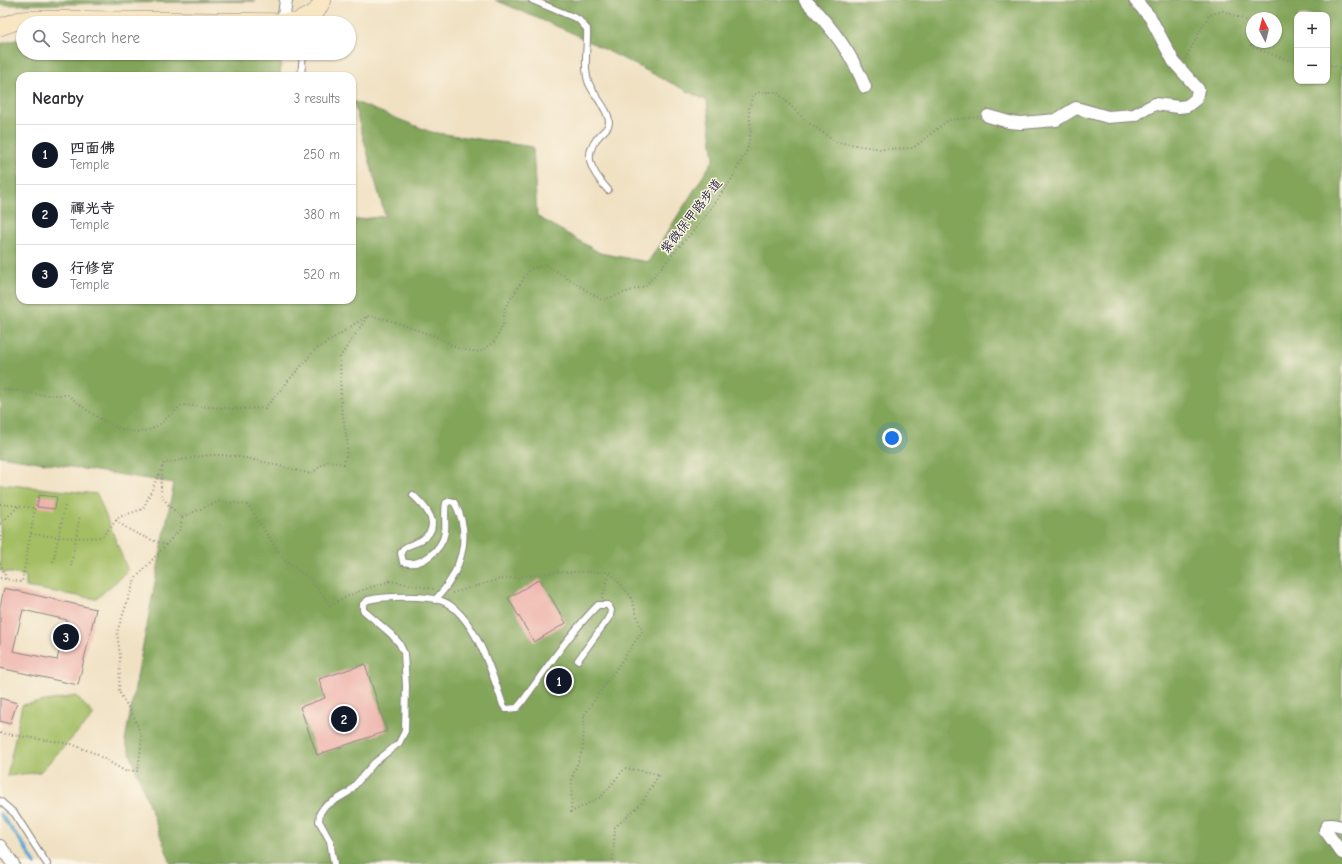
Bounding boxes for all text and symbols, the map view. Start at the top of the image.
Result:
north arrow [1246,12,1282,48]
map controls [1294,12,1330,84]
button: + [1294,12,1330,48]
search box [16,16,356,60]
icon: search [30,27,52,49]
text: Search here [62,29,140,47]
button: − [1294,48,1330,84]
text: Nearby [32,89,83,108]
text: 3 results [294,91,340,106]
text: 四面佛 [70,139,115,157]
text: 1 [42,147,48,162]
text: 250 m [303,147,340,162]
text: Temple [70,157,109,172]
street label: 紫微保甲路步道 [657,176,725,256]
text: 禪光寺 [70,199,115,217]
text: 2 [42,207,48,222]
text: 380 m [304,207,340,222]
text: Temple [70,217,109,232]
text: 行修宮 [70,259,115,277]
text: 3 [42,267,48,282]
text: 520 m [303,267,340,282]
text: Temple [70,277,109,292]
your location [882,428,902,448]
pin: 3 [53,622,79,652]
pin: 1 [546,666,572,696]
pin: 2 [331,704,357,734]

